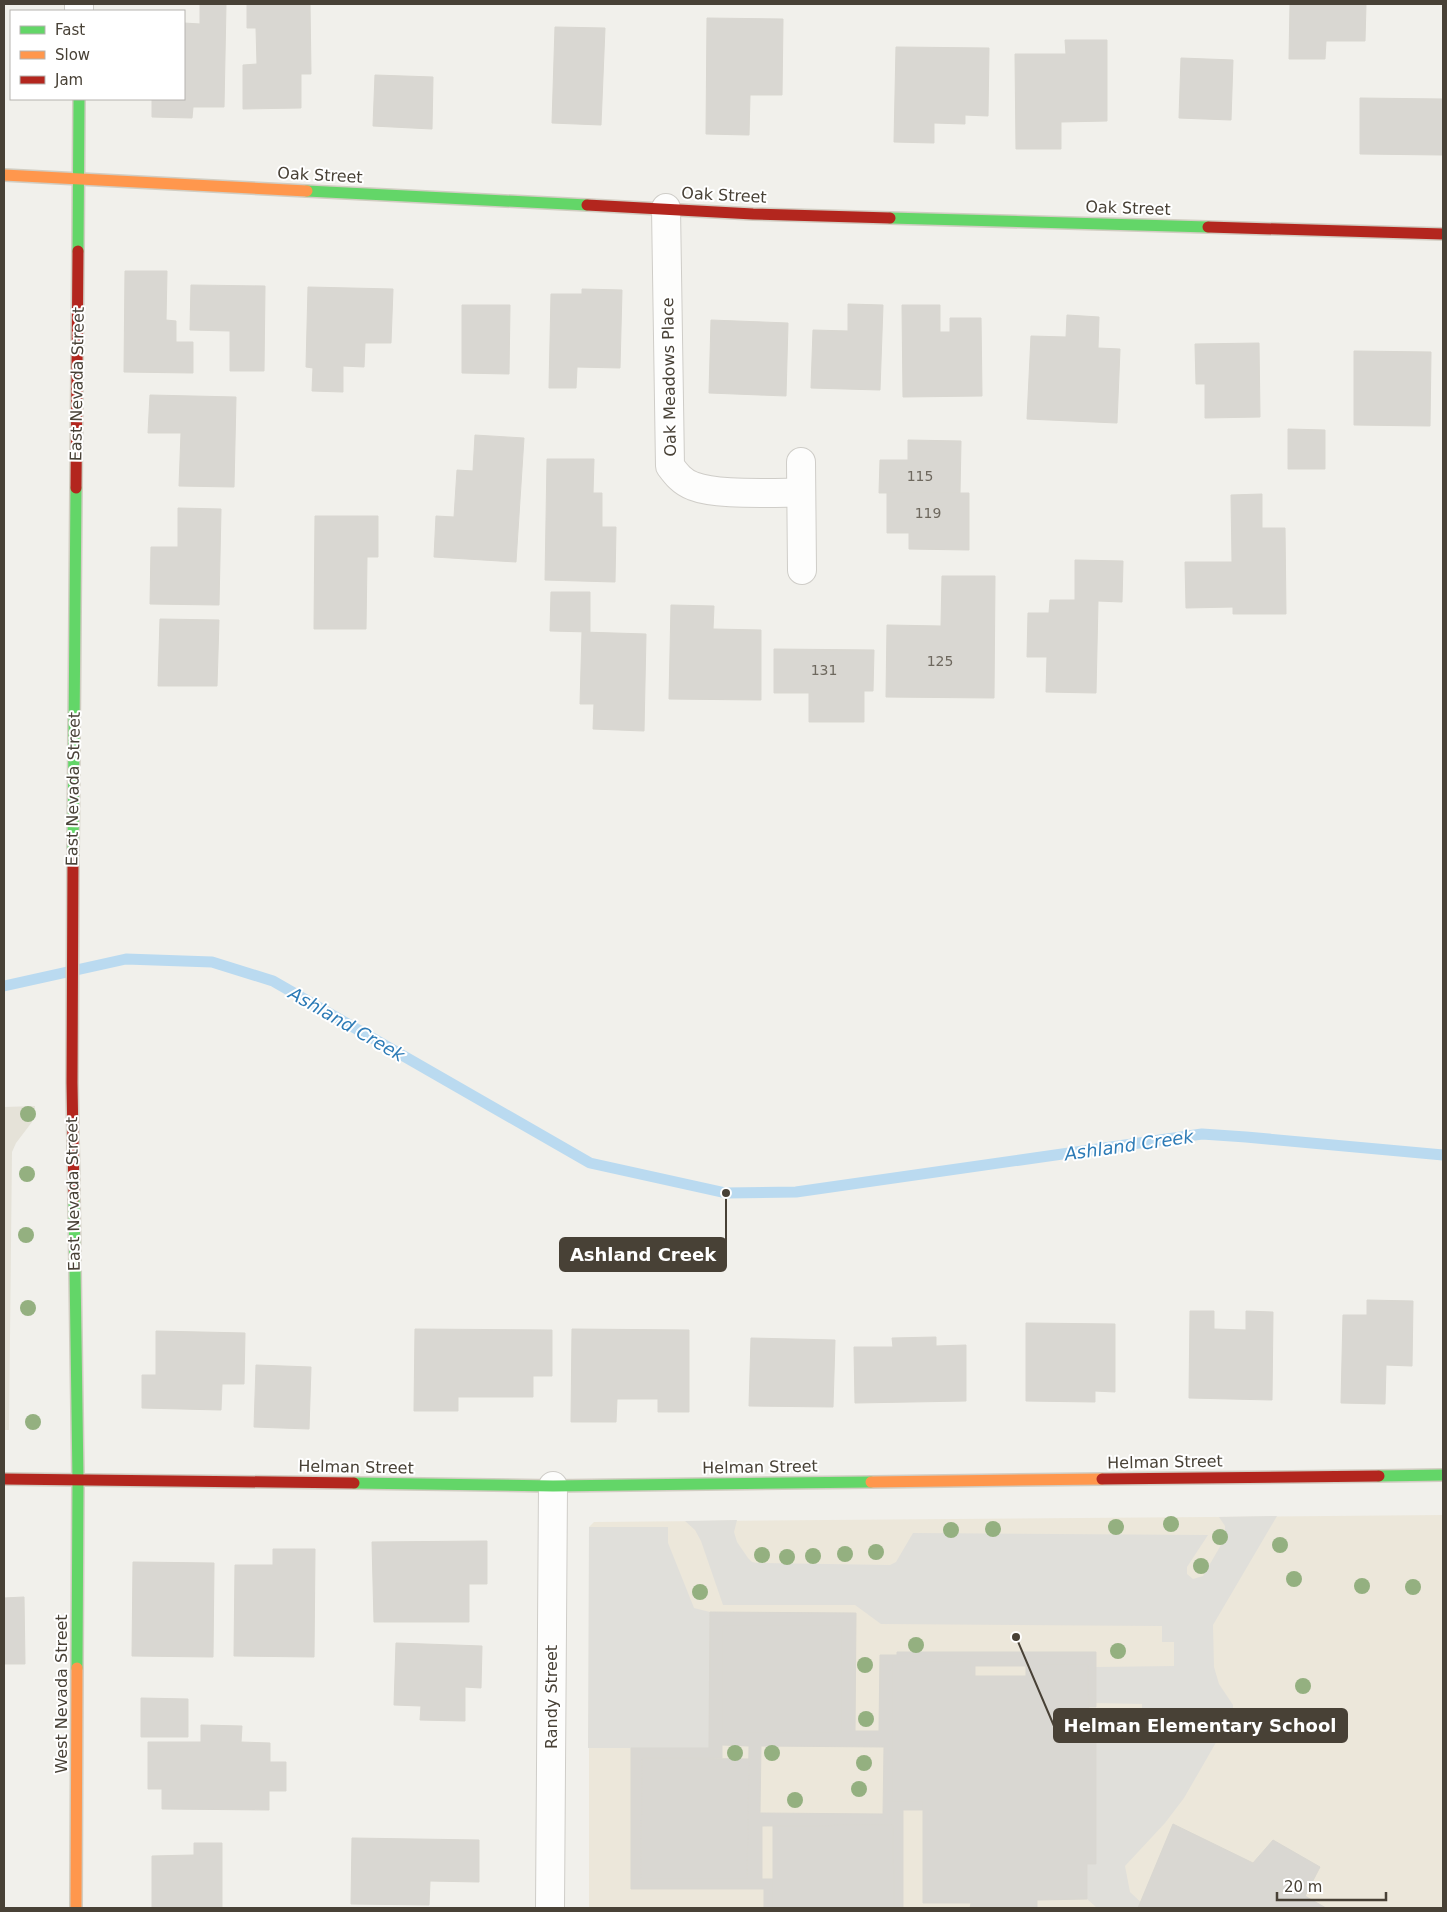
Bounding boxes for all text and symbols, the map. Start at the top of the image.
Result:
legend [10,10,185,100]
text: Fast [55,21,85,39]
text: Slow [55,46,90,64]
text: Jam [54,71,83,89]
street label: Oak Street [277,163,363,187]
street label: Oak Street [681,183,767,207]
street label: Oak Street [1085,197,1171,219]
street label: Oak Meadows Place [658,297,680,457]
street label: East Nevada Street [66,307,88,461]
house number: 115 [907,468,933,484]
house number: 119 [915,505,941,521]
house number: 125 [927,653,953,669]
house number: 131 [811,662,837,678]
street label: East Nevada Street [62,712,84,866]
water label: Ashland Creek [284,982,410,1066]
street label: East Nevada Street [62,1117,84,1271]
water label: Ashland Creek [1062,1125,1196,1165]
callout: Ashland Creek [560,1238,726,1271]
text: Ashland Creek [570,1244,717,1265]
street label: Helman Street [1107,1451,1223,1473]
street label: Helman Street [298,1456,414,1478]
street label: Helman Street [702,1456,818,1478]
street label: West Nevada Street [52,1614,71,1774]
street label: Randy Street [542,1645,561,1749]
callout: Helman Elementary School [1054,1709,1347,1742]
text: Helman Elementary School [1064,1715,1336,1736]
scale bar [1277,1870,1386,1902]
text: 20 m [1284,1878,1322,1896]

